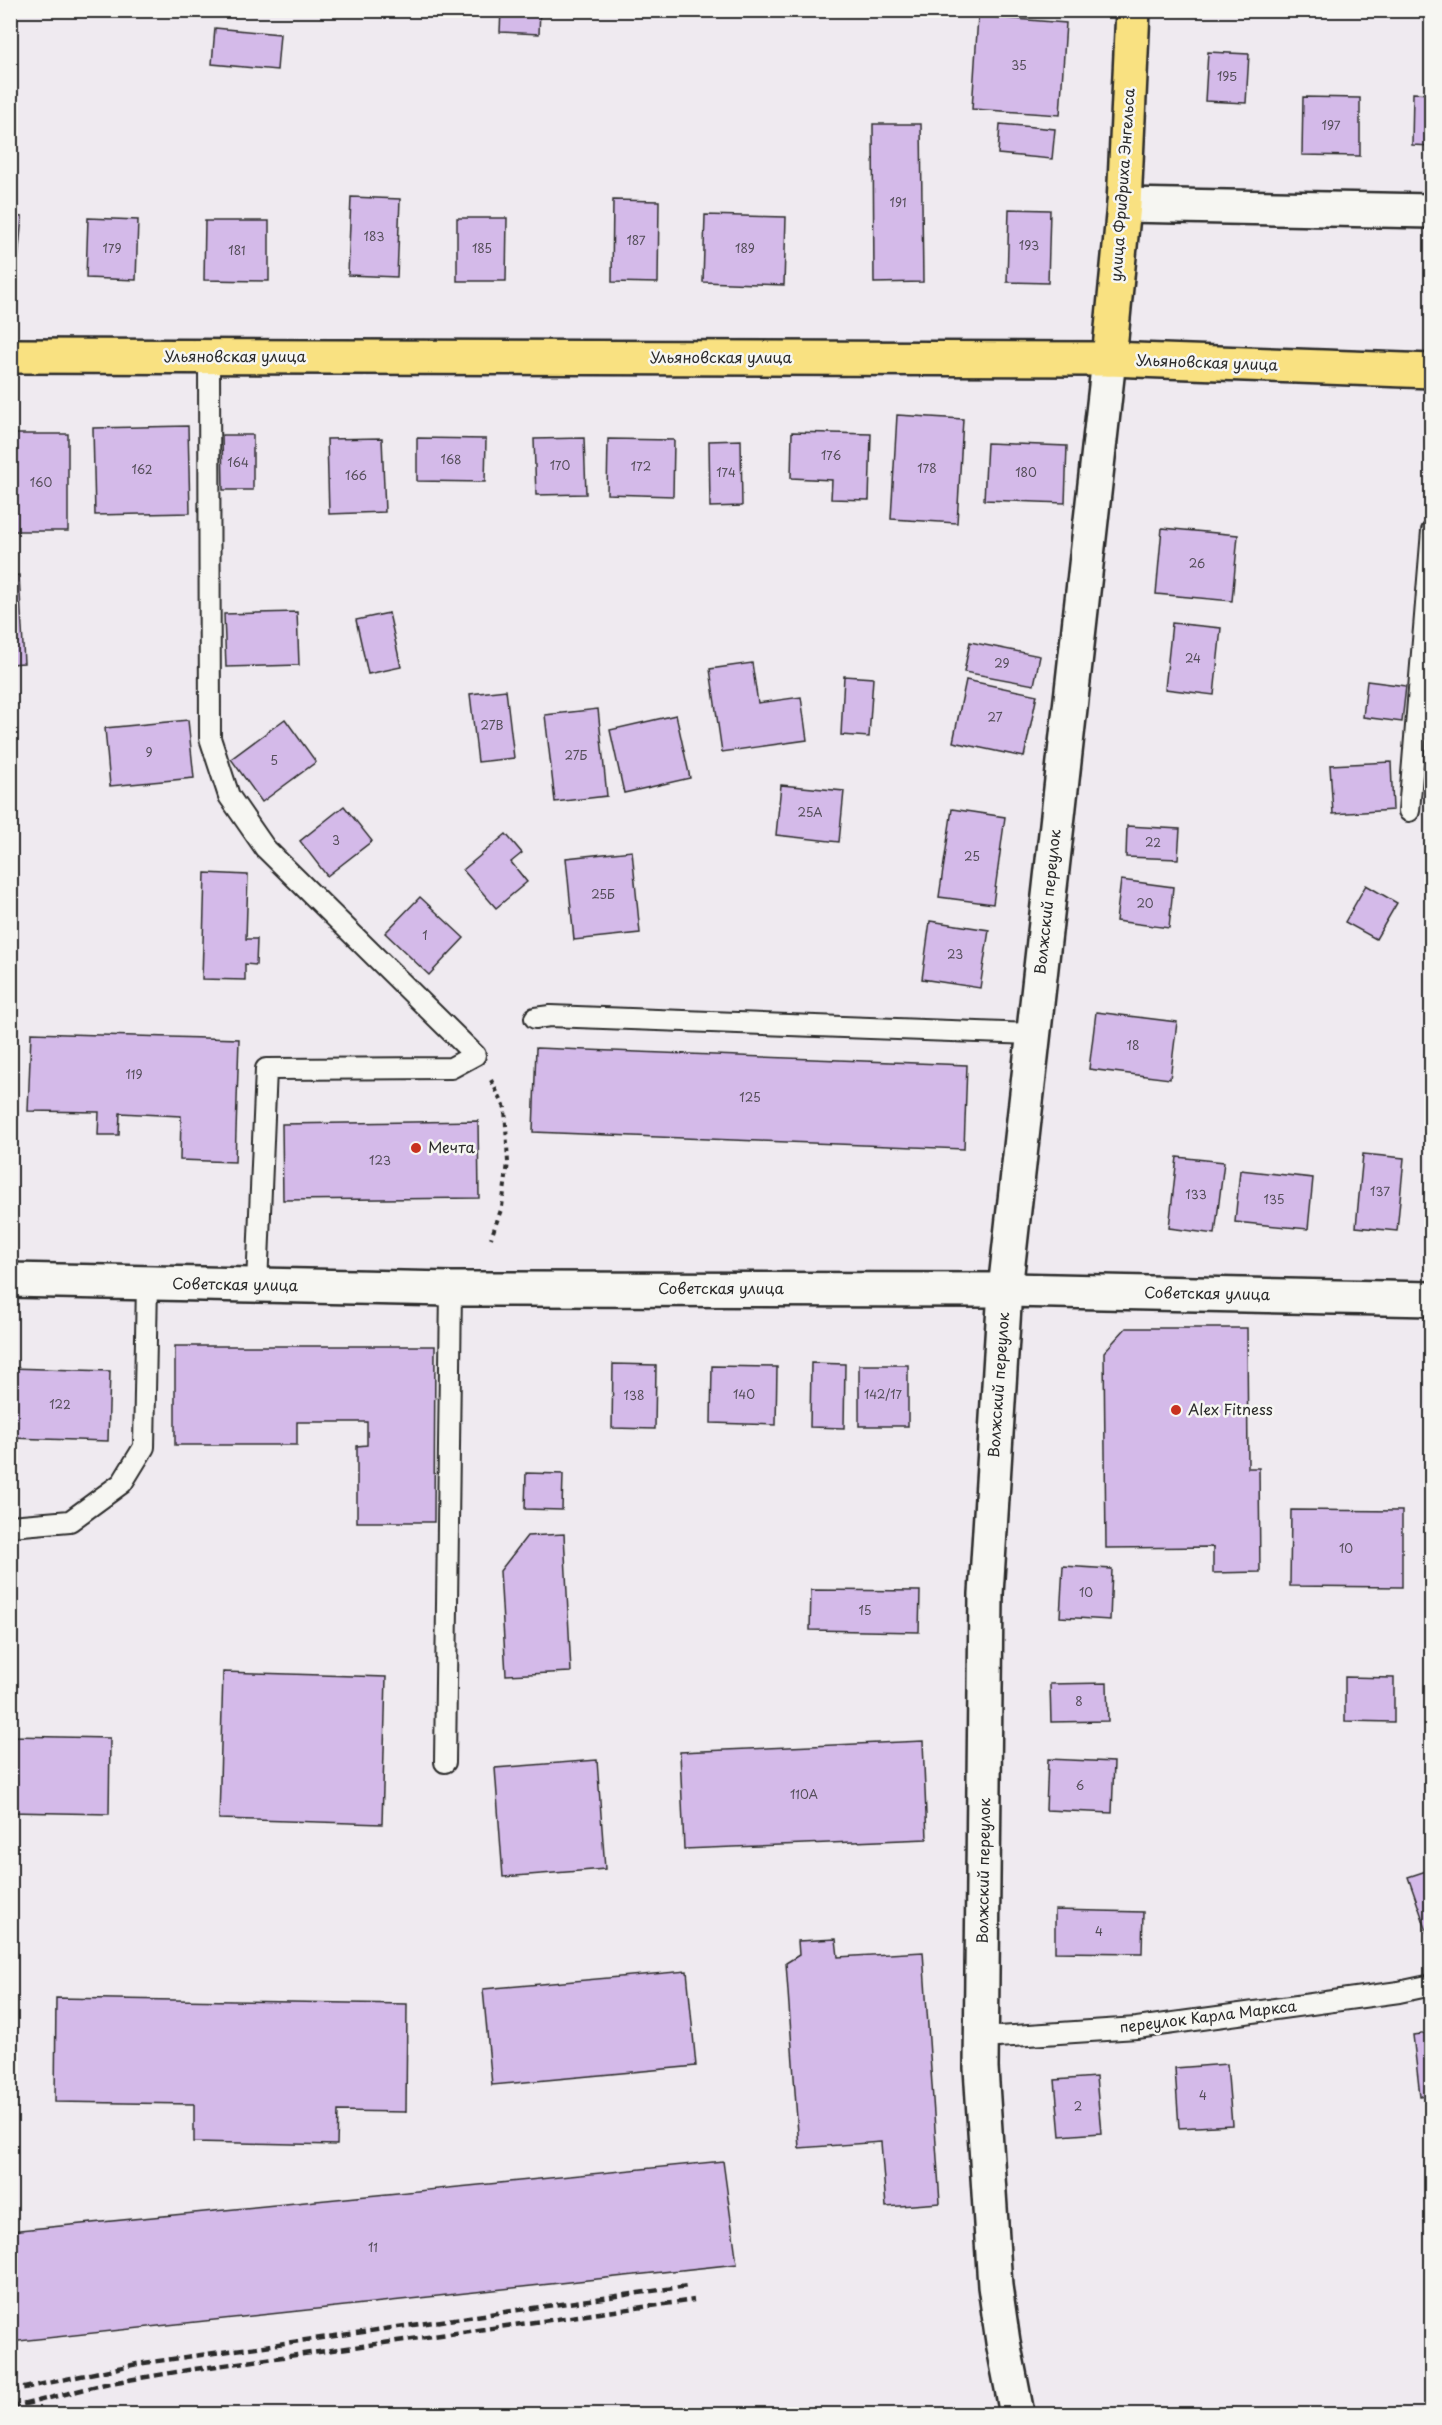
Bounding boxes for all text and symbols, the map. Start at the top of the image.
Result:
house number: 35 [1011,56,1027,74]
house number: 195 [1217,67,1237,85]
street label: улица Фридриха Энгельса [1103,87,1140,282]
house number: 197 [1322,116,1341,134]
house number: 191 [890,193,906,211]
house number: 183 [364,227,384,245]
house number: 187 [626,231,646,249]
house number: 193 [1019,236,1039,254]
house number: 179 [103,239,121,257]
house number: 185 [472,239,492,257]
house number: 189 [735,239,755,257]
house number: 181 [228,241,246,259]
street label: Ульяновская улица [164,344,306,367]
street label: Ульяновская улица [650,345,792,368]
street label: Ульяновская улица [1136,348,1279,375]
house number: 176 [821,446,841,464]
house number: 168 [440,450,462,468]
house number: 164 [227,453,249,471]
house number: 170 [550,456,571,474]
house number: 172 [631,457,651,475]
house number: 178 [917,459,937,477]
house number: 162 [131,460,153,478]
house number: 174 [716,463,736,481]
house number: 180 [1015,463,1037,481]
house number: 166 [345,466,367,484]
house number: 160 [30,473,53,491]
house number: 26 [1189,554,1205,572]
house number: 24 [1185,649,1201,667]
house number: 29 [994,654,1010,672]
house number: 27 [988,708,1003,726]
house number: 27В [481,716,504,734]
house number: 9 [145,743,153,761]
house number: 27Б [565,746,588,764]
house number: 5 [270,751,278,769]
house number: 25А [797,803,823,821]
street label: Волжский переулок [1027,828,1066,976]
house number: 3 [332,831,340,849]
house number: 22 [1145,833,1161,851]
house number: 25 [964,847,980,865]
house number: 25Б [591,885,615,903]
house number: 20 [1136,894,1154,912]
house number: 1 [422,926,428,944]
house number: 23 [947,945,963,963]
house number: 18 [1127,1036,1139,1054]
house number: 119 [125,1065,143,1083]
house number: 125 [739,1088,761,1106]
place label: Мечта [428,1135,475,1158]
marker: Мечта [409,1141,423,1155]
house number: 123 [369,1151,391,1169]
house number: 137 [1370,1182,1390,1200]
house number: 133 [1185,1185,1207,1203]
house number: 135 [1264,1190,1284,1208]
street label: Советская улица [172,1271,299,1296]
street label: Советская улица [658,1276,785,1299]
street label: Советская улица [1144,1280,1271,1305]
street label: Волжский переулок [981,1311,1014,1459]
house number: 140 [733,1385,755,1403]
house number: 142/17 [864,1385,903,1403]
house number: 138 [624,1386,644,1404]
house number: 122 [49,1395,71,1413]
place label: Alex Fitness [1188,1397,1273,1420]
marker: Alex Fitness [1169,1403,1183,1417]
house number: 10 [1339,1539,1353,1557]
house number: 10 [1079,1583,1093,1601]
house number: 15 [858,1601,872,1619]
house number: 8 [1075,1692,1083,1710]
house number: 6 [1076,1776,1084,1794]
house number: 110А [790,1785,818,1803]
street label: Волжский переулок [970,1798,995,1944]
house number: 4 [1095,1922,1103,1940]
street label: переулок Карла Маркса [1118,1993,1298,2038]
house number: 4 [1199,2086,1207,2104]
house number: 2 [1074,2097,1082,2115]
house number: 11 [368,2238,378,2256]

